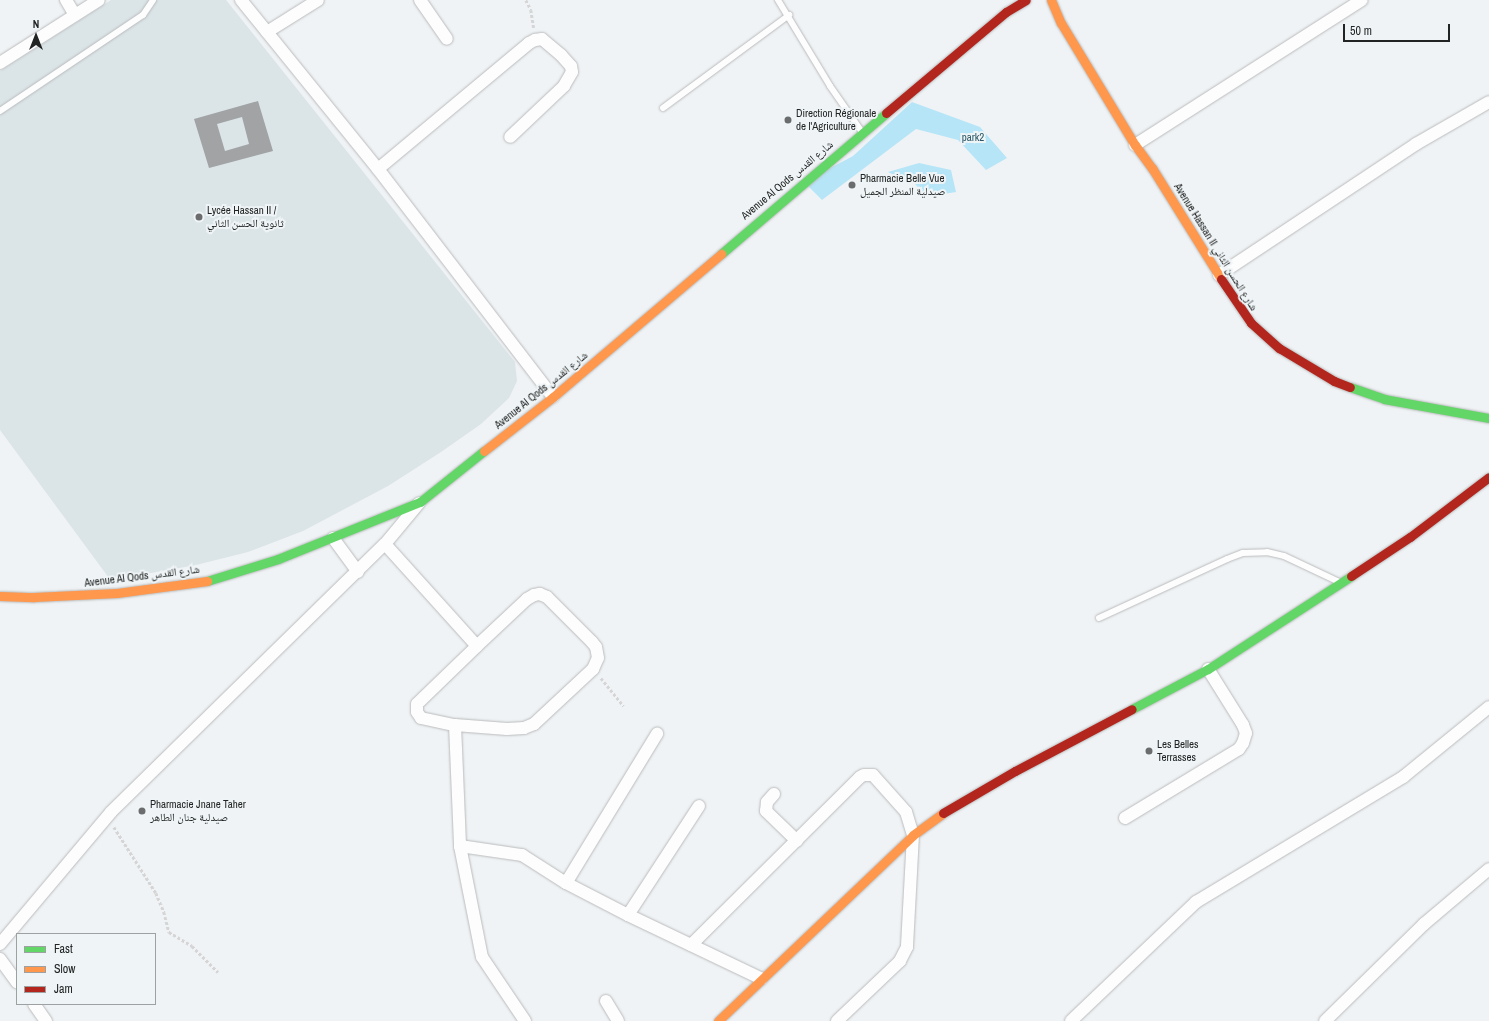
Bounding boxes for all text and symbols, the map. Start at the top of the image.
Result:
north arrow [16,16,56,56]
scale bar [1345,16,1452,42]
text: N [33,17,39,31]
text: 50 m [1350,23,1372,39]
place label: Direction Régionale de l'Agriculture [796,107,876,133]
marker: Direction Régionale de l'Agriculture [783,115,793,125]
park label: park2 [962,130,984,144]
street label: Avenue Al Qods شارع القدس [738,137,836,223]
place label: Pharmacie Belle Vue صيدلية المنظر الجميل [860,172,945,198]
marker: Pharmacie Belle Vue صيدلية المنظر الجميل [847,180,857,190]
street label: Avenue Hassan II شارع الحسن الثاني [1171,181,1261,313]
place label: Lycée Hassan II / ثانوية الحسن الثاني [207,204,284,230]
marker: Lycée Hassan II / ثانوية الحسن الثاني [194,212,204,222]
street label: Avenue Al Qods شارع القدس [492,348,590,432]
street label: Avenue Al Qods شارع القدس [83,562,201,590]
place label: Les Belles Terrasses [1157,738,1199,764]
marker: Les Belles Terrasses [1144,746,1154,756]
place label: Pharmacie Jnane Taher صيدلية جنان الطاهر [150,798,246,824]
marker: Pharmacie Jnane Taher صيدلية جنان الطاهر [137,806,147,816]
legend [16,933,156,1005]
text: Fast [54,941,73,957]
text: Slow [54,961,75,977]
text: Jam [54,981,73,997]

